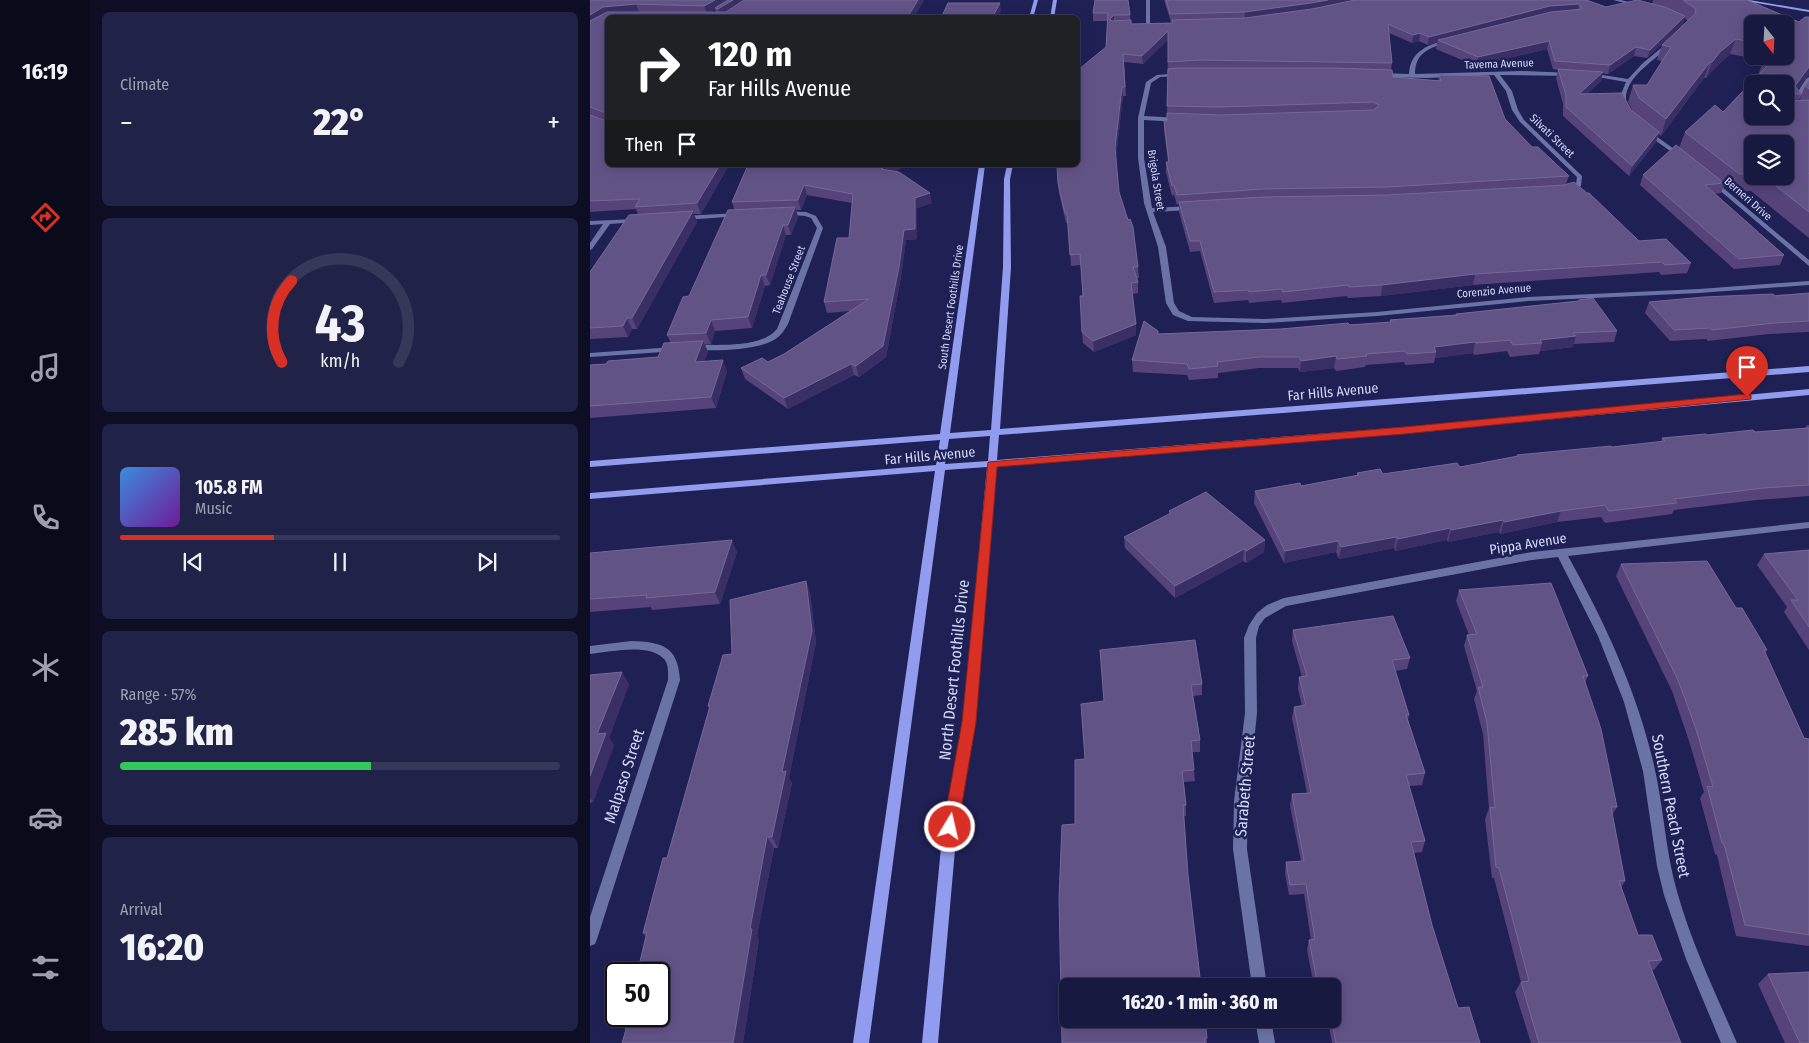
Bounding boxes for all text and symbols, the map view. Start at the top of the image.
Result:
north arrow [1744,15,1794,65]
map controls [1744,15,1794,185]
text: 120 m [708,33,792,75]
icon: right [625,35,690,100]
street label: Tavema Avenue [1464,56,1534,72]
text: 16:19 [22,58,68,85]
text: Climate [120,75,169,94]
text: Far Hills Avenue [708,75,851,102]
button: search [1744,75,1794,125]
text: 22° [313,99,367,145]
text: − [120,106,133,139]
text: + [547,106,560,139]
street label: Silvati Street [1527,111,1577,161]
icon: arrive [673,130,701,158]
text: Then [625,133,663,156]
button: layers [1744,135,1794,185]
street label: Brigola Street [1145,149,1167,212]
street label: Berneri Drive [1721,175,1775,223]
icon: directions [28,200,63,235]
street label: Teahouse Street [770,244,808,316]
street label: South Desert Foothills Drive [936,244,966,370]
street label: Corenzio Avenue [1456,281,1532,301]
text: 43 [315,292,365,355]
pin [1726,346,1768,397]
icon: music [28,350,63,385]
text: km/h [320,350,360,372]
icon: arrive [1733,353,1761,381]
street label: Far Hills Avenue [1287,380,1379,404]
street label: Far Hills Avenue [884,444,976,468]
text: 105.8 FM [195,476,263,499]
text: Music [195,499,232,518]
icon: phone [28,500,63,535]
street label: Pippa Avenue [1488,530,1568,558]
icon: previous [179,548,207,576]
icon: pause [326,548,354,576]
icon: next [473,548,501,576]
street label: North Desert Foothills Drive [935,579,973,761]
icon: climate [28,650,63,685]
text: Range · 57% [120,685,197,704]
text: 285 km [120,709,234,755]
street label: Malpaso Street [600,726,648,825]
street label: Southern Peach Street [1648,733,1694,880]
street label: Sarabeth Street [1231,734,1259,838]
icon: car [28,800,63,835]
position arrow [923,800,975,852]
text: Arrival [120,900,162,919]
text: 16:20 [120,924,204,970]
icon: filters [28,950,63,985]
speed limit sign: 50 [605,962,670,1027]
text: 16:20 · 1 min · 360 m [1122,991,1278,1014]

